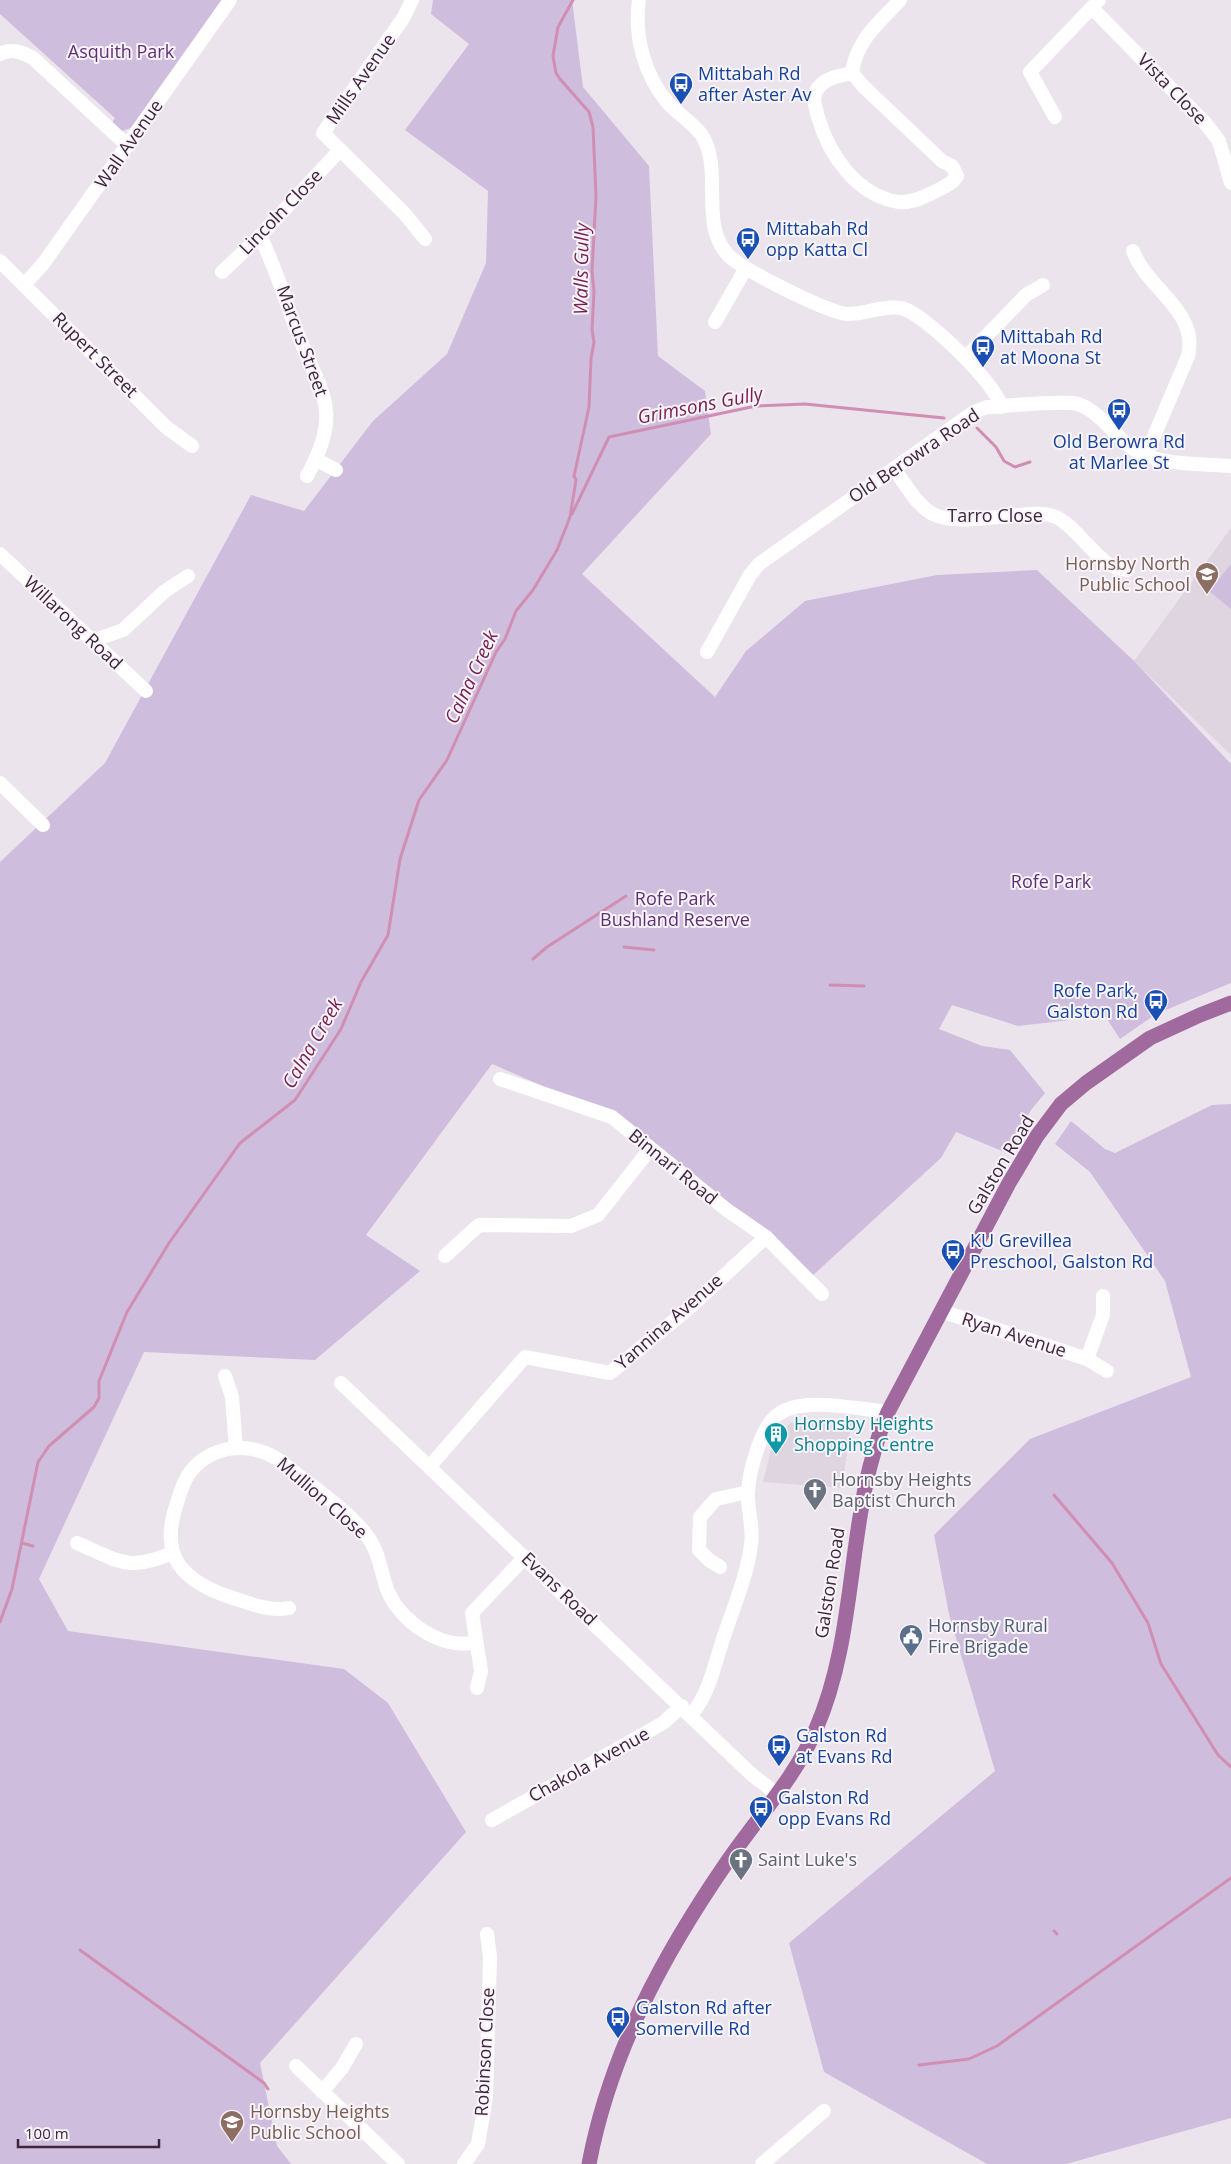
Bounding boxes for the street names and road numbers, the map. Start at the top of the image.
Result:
street label: Mills Avenue [320,28,400,129]
street label: Vista Close [1133,47,1213,129]
street label: Wall Avenue [89,94,168,193]
street label: Lincoln Close [233,163,327,259]
street label: Marcus Street [272,282,334,400]
street label: Rupert Street [48,306,144,402]
street label: Old Berowra Road [843,402,984,508]
street label: Tarro Close [947,503,1043,527]
street label: Willarong Road [19,570,128,674]
street label: Galston Road [961,1110,1039,1219]
street label: Binnari Road [624,1123,723,1209]
street label: Yannina Avenue [609,1268,727,1375]
street label: Ryan Avenue [959,1306,1070,1362]
street label: Mullion Close [272,1451,373,1543]
street label: Galston Road [808,1526,850,1640]
street label: Evans Road [517,1546,603,1630]
street label: Chakola Avenue [524,1721,653,1807]
street label: Robinson Close [469,1987,499,2117]

